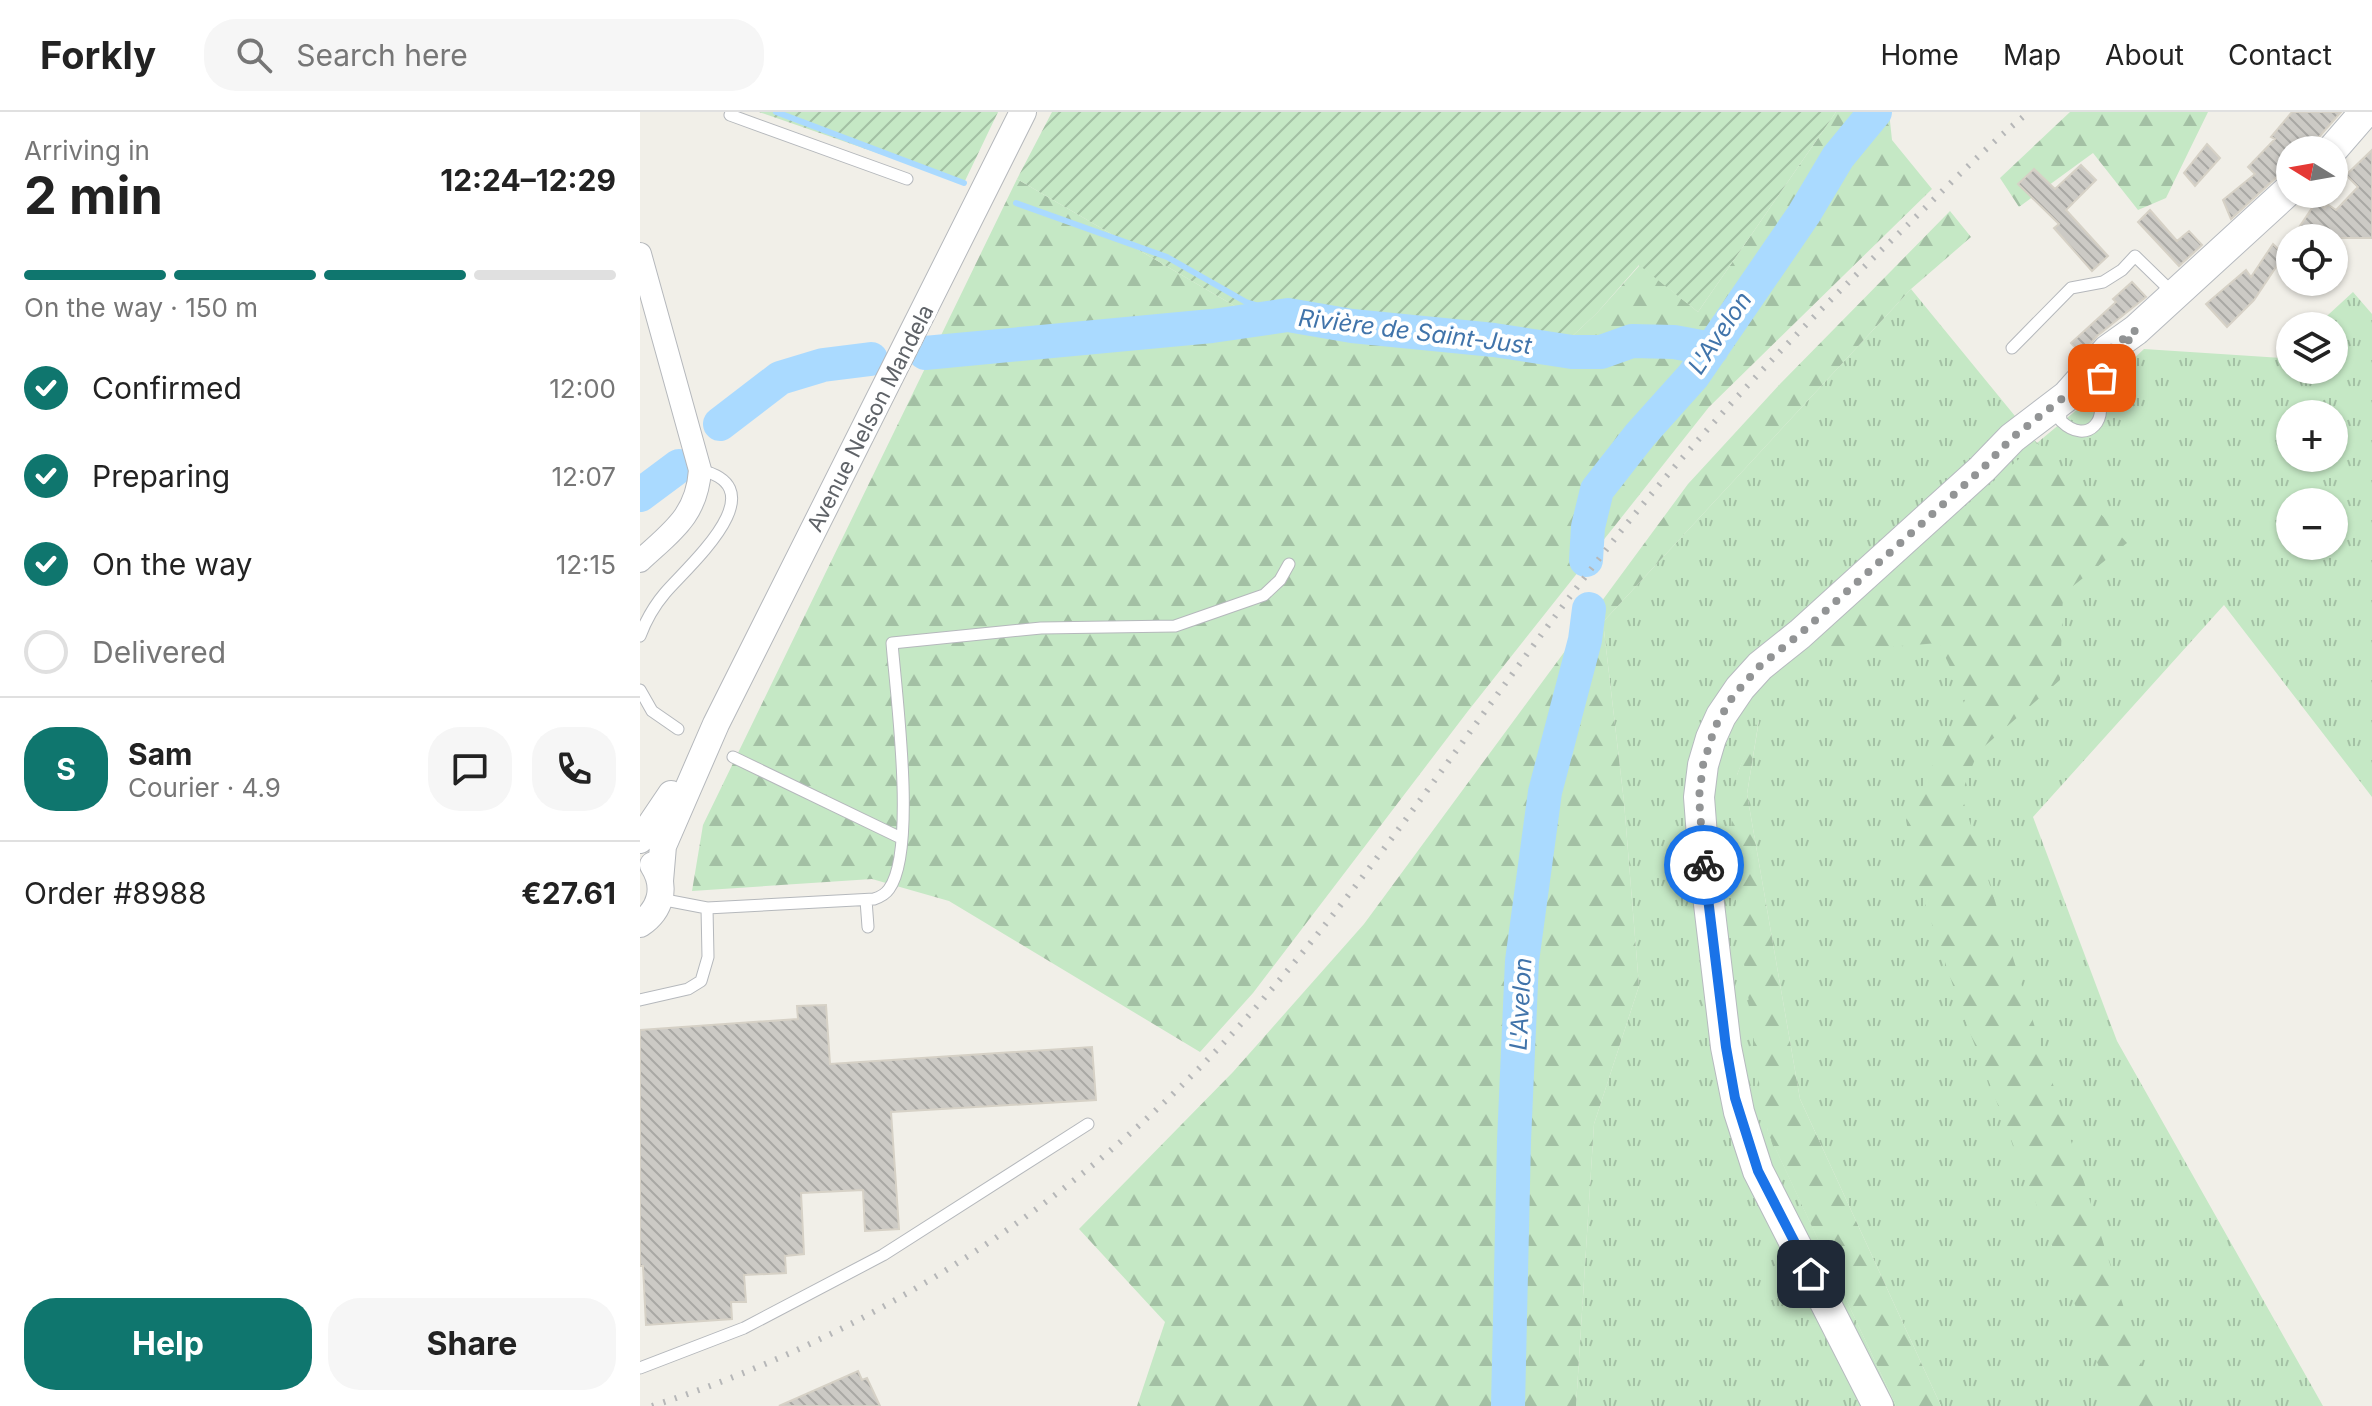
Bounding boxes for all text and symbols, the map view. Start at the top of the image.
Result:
search box [204,19,764,91]
text: Forkly [40,32,156,78]
icon: search [232,33,276,77]
text: Search here [296,37,468,73]
text: Home [1880,38,1959,72]
text: Map [2003,38,2061,72]
text: About [2105,38,2184,72]
text: Contact [2228,38,2332,72]
text: Arriving in [24,135,150,166]
north arrow [2276,136,2348,208]
map controls [2276,136,2348,560]
text: 12:24–12:29 [440,162,616,198]
text: 2 min [24,164,163,227]
button: locate [2276,224,2348,296]
water label: L'Avelon [1682,286,1758,379]
text: On the way · 150 m [24,292,258,323]
street label: Avenue Nelson Mandela [801,300,939,536]
water label: Rivière de Saint-Just [1297,303,1534,360]
button: layers [2276,312,2348,384]
pin [2068,344,2136,412]
icon: bag [2080,356,2124,400]
icon: check [24,366,68,410]
text: Confirmed [92,370,242,406]
text: 12:00 [549,373,616,404]
button: + [2276,400,2348,472]
icon: check [24,454,68,498]
text: Preparing [92,458,230,494]
text: 12:07 [551,461,616,492]
button: − [2276,488,2348,560]
icon: check [24,542,68,586]
text: On the way [92,546,252,582]
text: 12:15 [556,549,616,580]
text: Delivered [92,634,226,670]
button: chat [428,727,512,811]
button: phone [532,727,616,811]
text: Sam [128,736,192,772]
text: S [56,751,76,787]
text: Courier · 4.9 [128,772,281,803]
courier [1664,825,1744,905]
icon: bike [1682,843,1726,887]
text: Order #8988 [24,875,207,911]
text: €27.61 [521,875,616,911]
water label: L'Avelon [1504,957,1537,1051]
pin [1777,1240,1845,1308]
icon: home [1789,1252,1833,1296]
button: Help [24,1298,312,1390]
button: Share [328,1298,616,1390]

